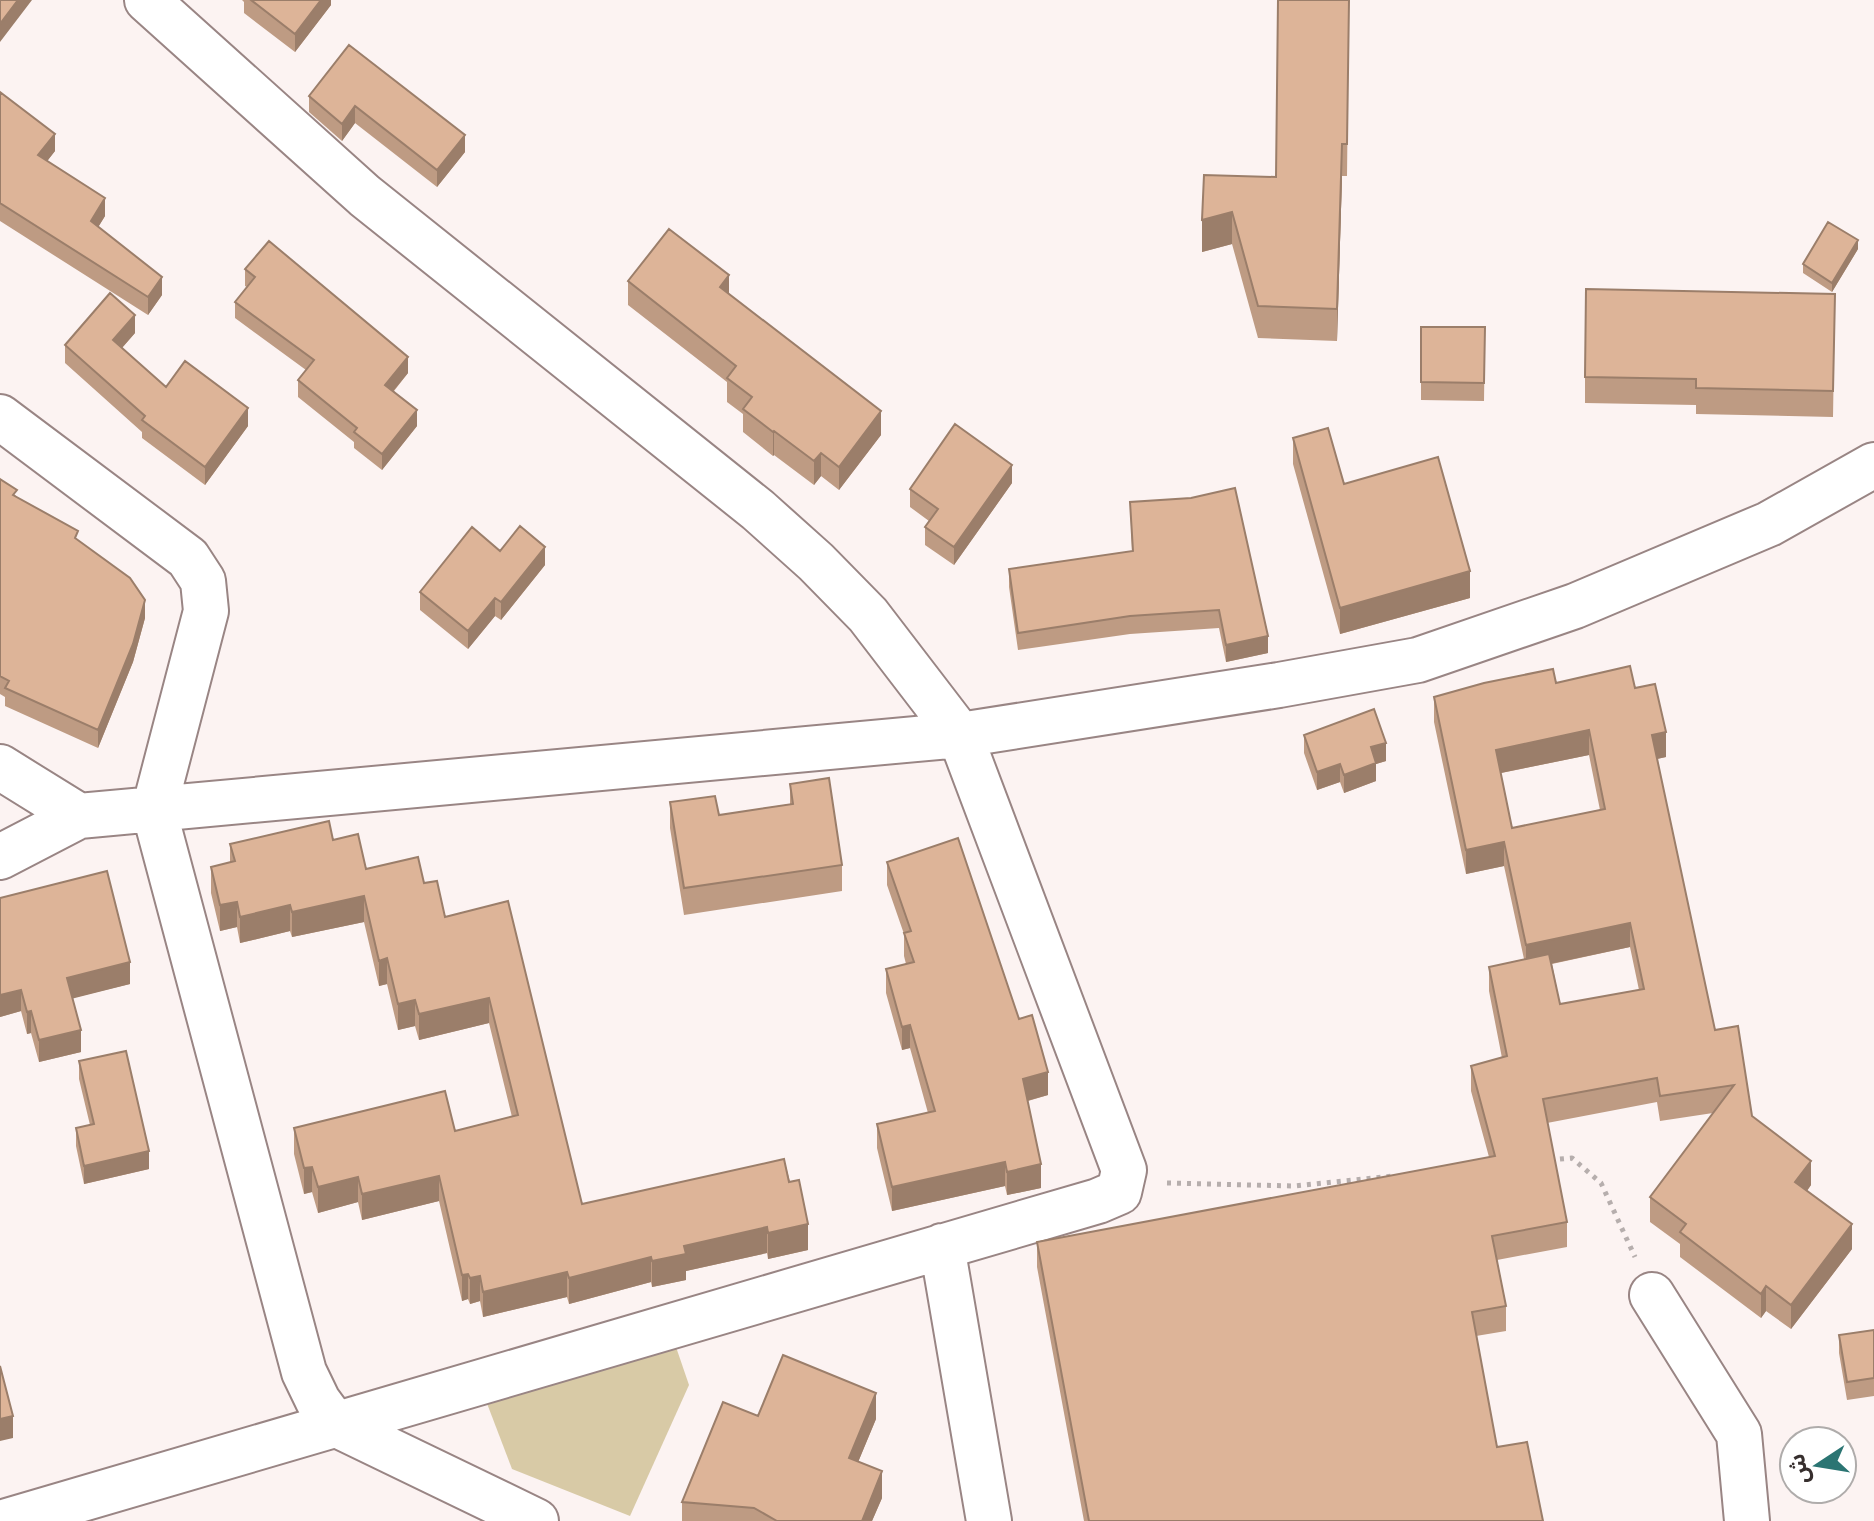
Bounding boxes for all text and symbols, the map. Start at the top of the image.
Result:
north arrow [1778,1425,1858,1505]
text: ش [1781,1452,1815,1487]

